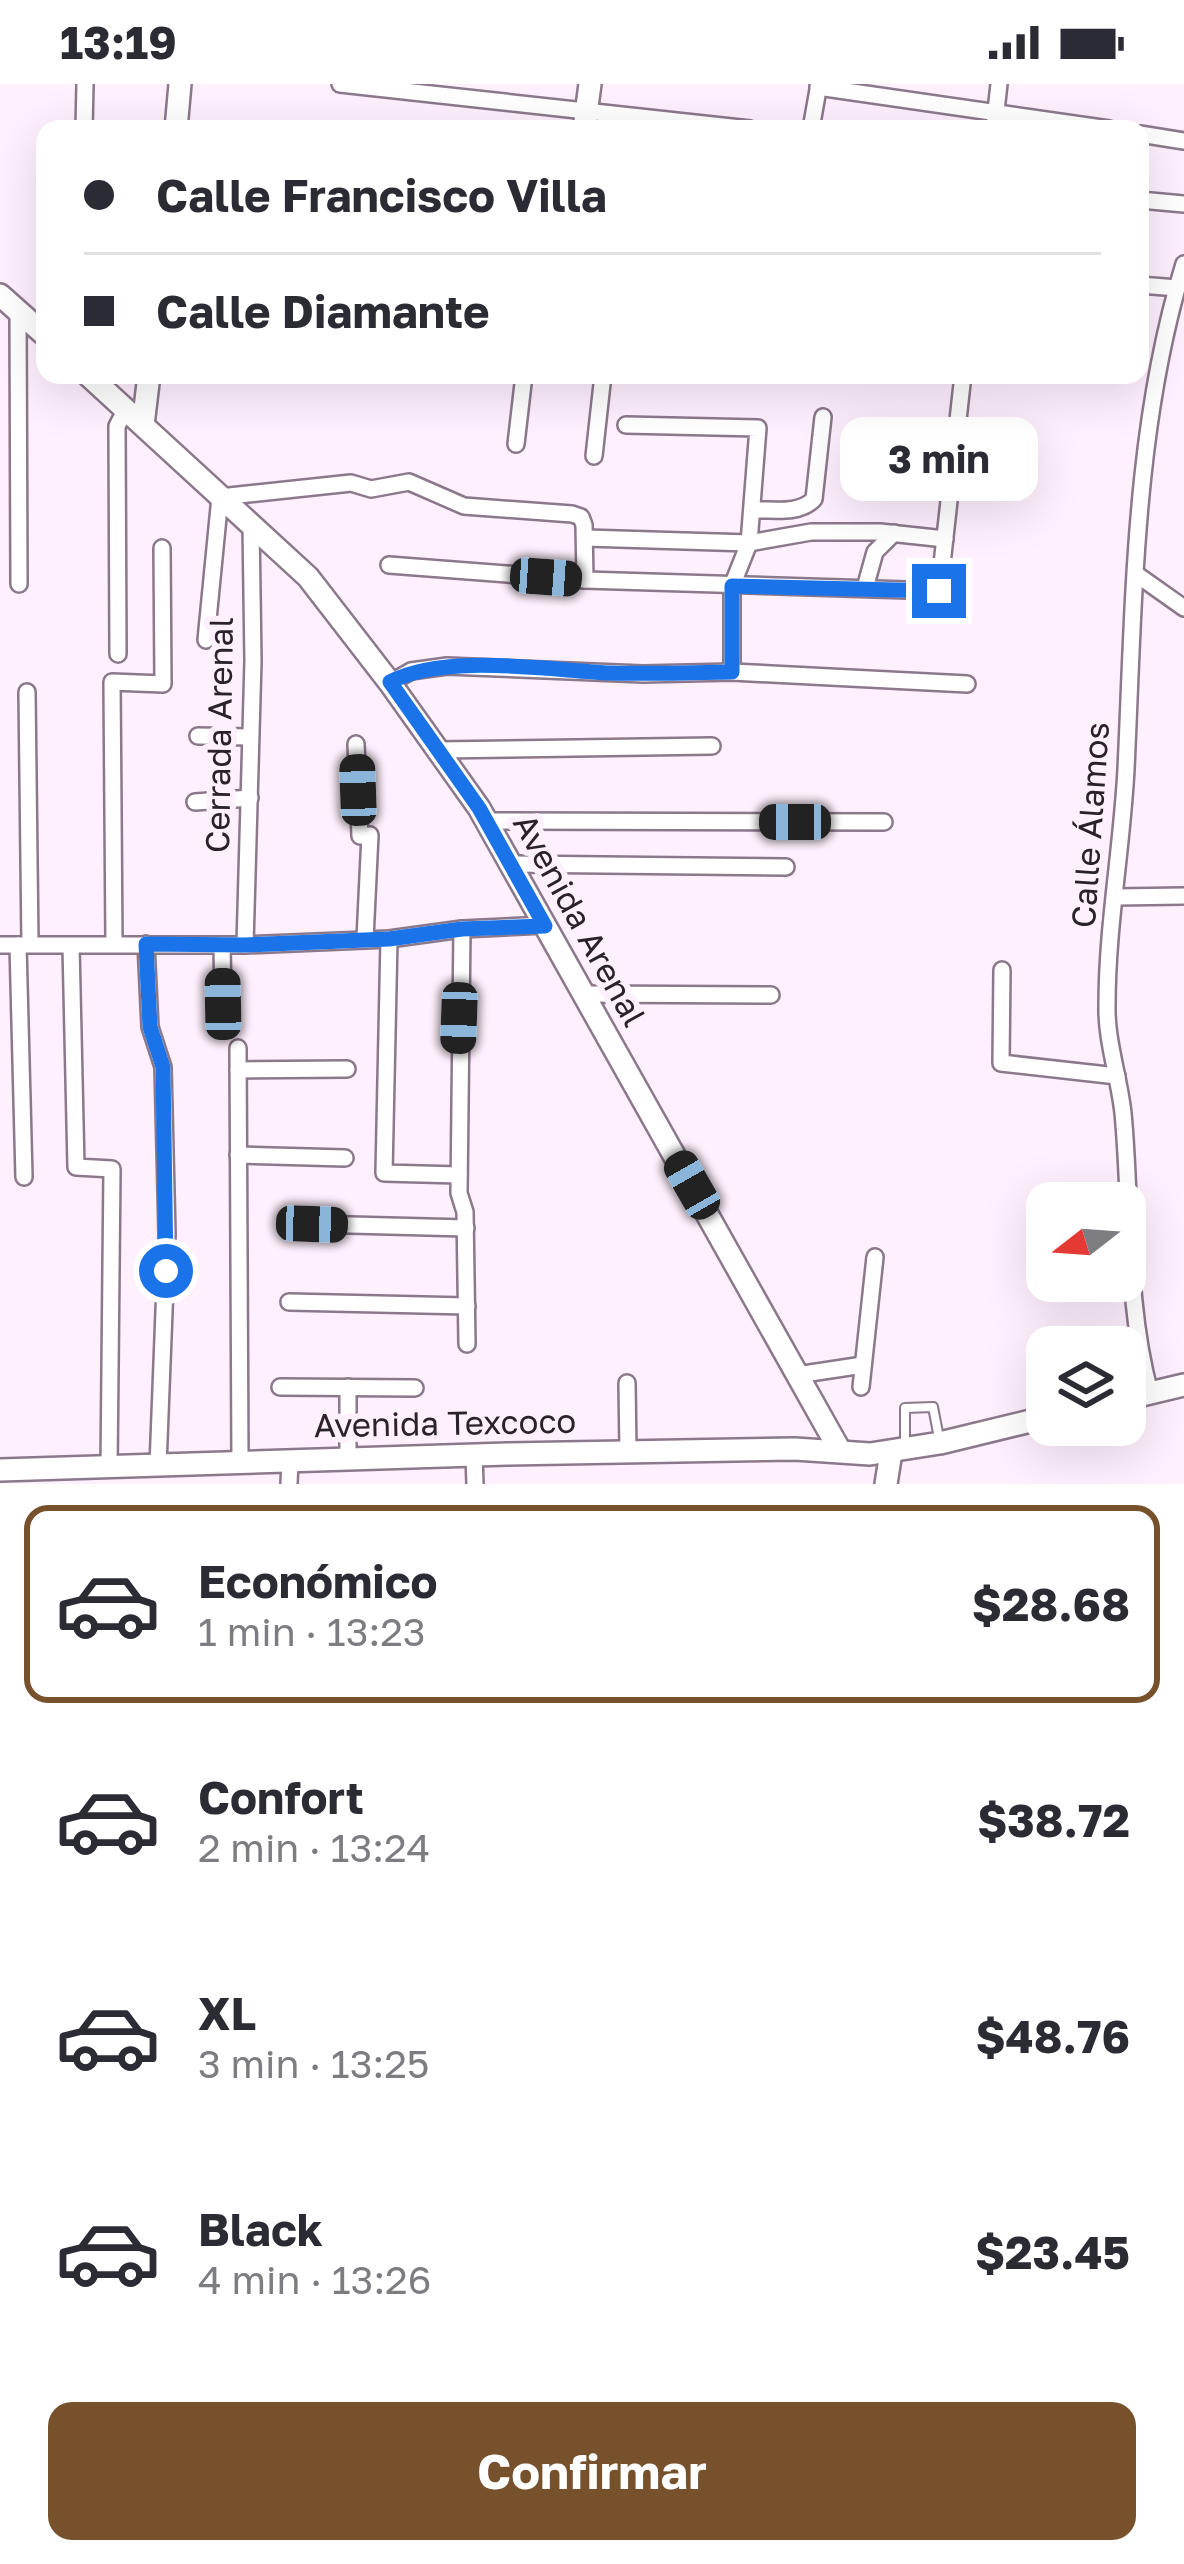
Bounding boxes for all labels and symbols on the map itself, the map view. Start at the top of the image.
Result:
callout: 3 min [840,417,1038,501]
car [509,557,583,597]
route end [912,564,966,618]
street label: Cerrada Arenal [197,617,240,853]
street label: Calle Álamos [1063,721,1116,929]
car [339,753,377,827]
car [759,804,831,840]
street label: Avenida Arenal [506,807,655,1033]
car [204,968,242,1040]
car [440,981,478,1055]
car [658,1145,726,1225]
north arrow [1026,1182,1146,1302]
car [275,1205,349,1243]
route start [139,1244,193,1298]
street label: Avenida Texcoco [313,1401,577,1444]

